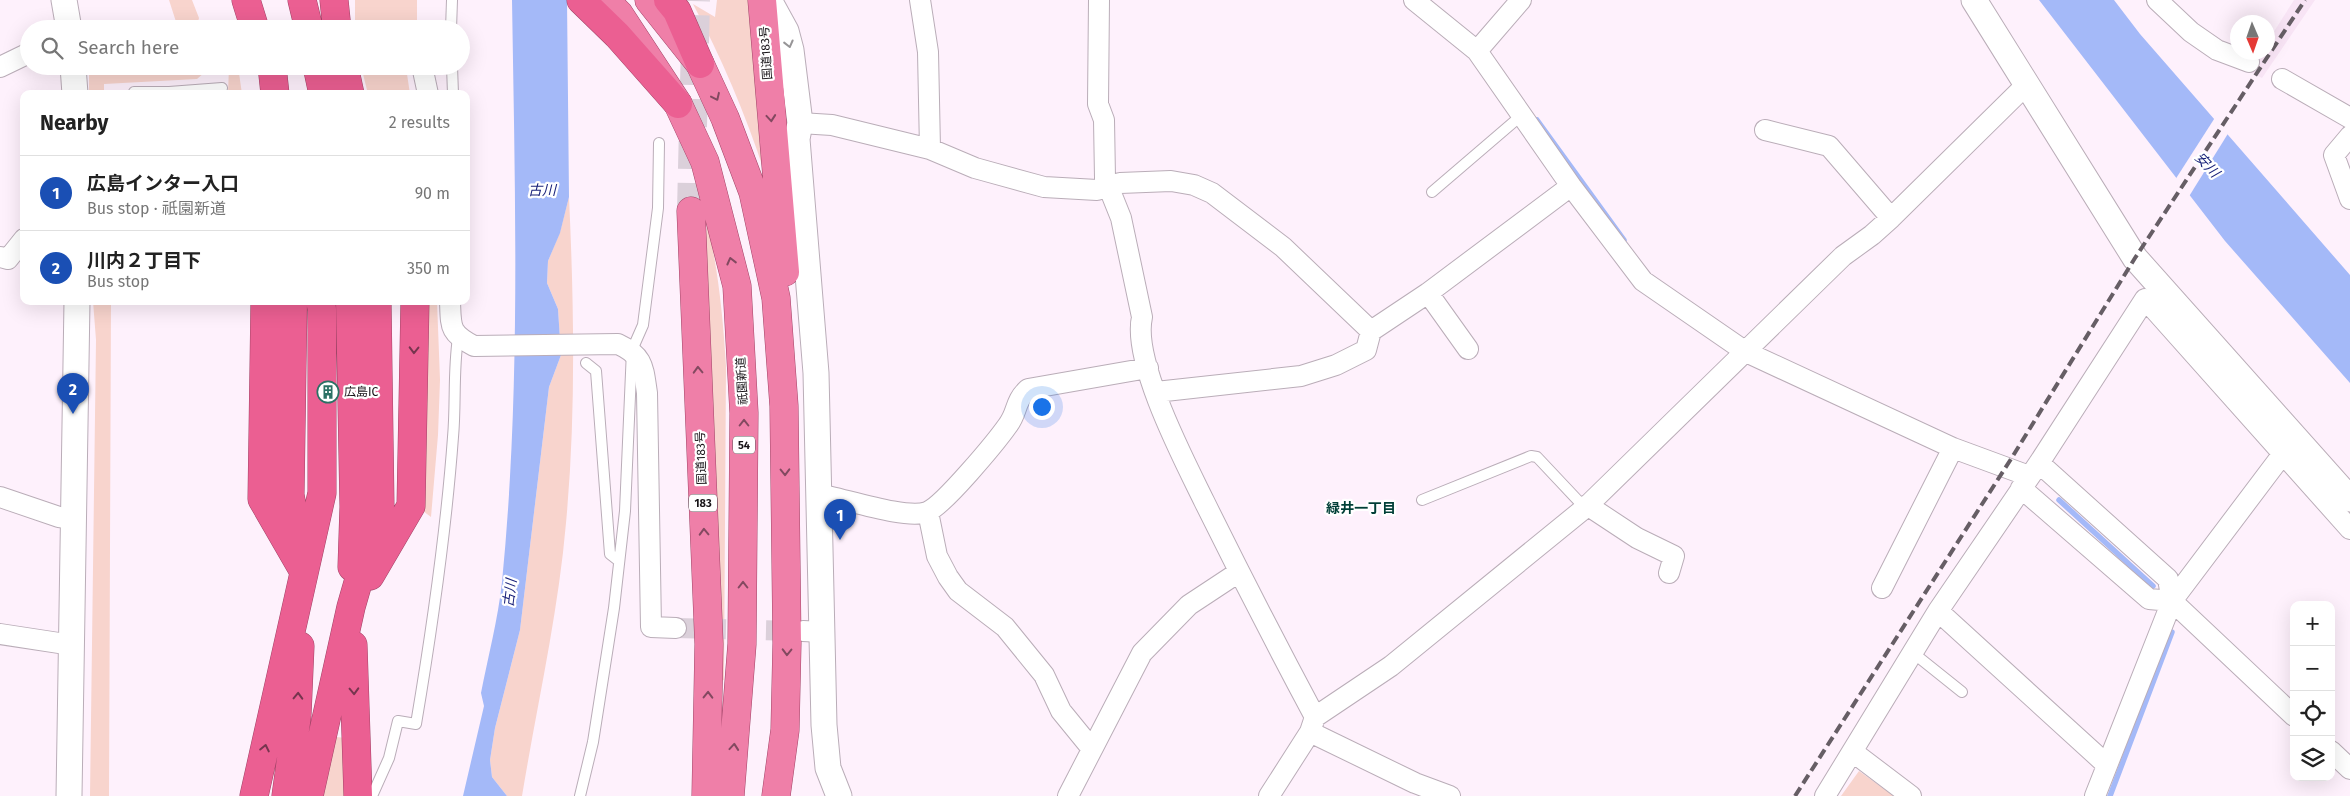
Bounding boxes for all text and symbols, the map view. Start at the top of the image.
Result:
north arrow [2230,15,2275,60]
search box [20,20,470,75]
street label: 国道183号 [757,26,775,80]
icon: search [38,34,66,62]
text: Search here [78,36,179,59]
one-way arrow [783,39,794,48]
one-way arrow [709,92,720,101]
text: Nearby [40,110,108,136]
text: 2 results [389,113,450,132]
one-way arrow [765,115,776,123]
water label: 安川 [2191,149,2224,182]
text: 広島インター入口 [87,172,239,195]
water label: 古川 [528,182,558,199]
text: 1 [52,184,60,203]
text: 90 m [415,184,450,203]
text: Bus stop · 祇園新道 [87,199,226,218]
text: 川内２丁目下 [87,249,201,272]
one-way arrow [726,257,737,266]
text: 2 [52,259,60,278]
text: 350 m [407,259,450,278]
text: Bus stop [87,272,150,291]
one-way arrow [409,346,419,354]
street label: 祇園新道 [734,357,750,405]
one-way arrow [692,366,703,374]
pin: 2 [57,373,89,414]
building icon: 広島IC [316,380,340,404]
place label: 広島IC [344,385,379,399]
your location [1029,394,1055,420]
one-way arrow [739,419,749,426]
street label: 国道183号 [693,431,709,485]
road number: 54 [733,436,755,454]
one-way arrow [779,468,790,476]
road number: 183 [689,494,717,512]
pin: 1 [824,499,856,540]
district label: 緑井一丁目 [1326,500,1396,517]
one-way arrow [699,528,710,536]
water label: 古川 [500,576,520,608]
one-way arrow [738,581,748,589]
map controls [2290,601,2335,781]
button: + [2290,601,2335,646]
button: − [2290,646,2335,691]
one-way arrow [781,648,792,656]
one-way arrow [349,688,359,695]
one-way arrow [293,691,303,699]
one-way arrow [703,691,713,698]
button: locate [2290,691,2335,736]
button: layers [2290,736,2335,781]
one-way arrow [728,743,739,751]
one-way arrow [259,744,270,753]

